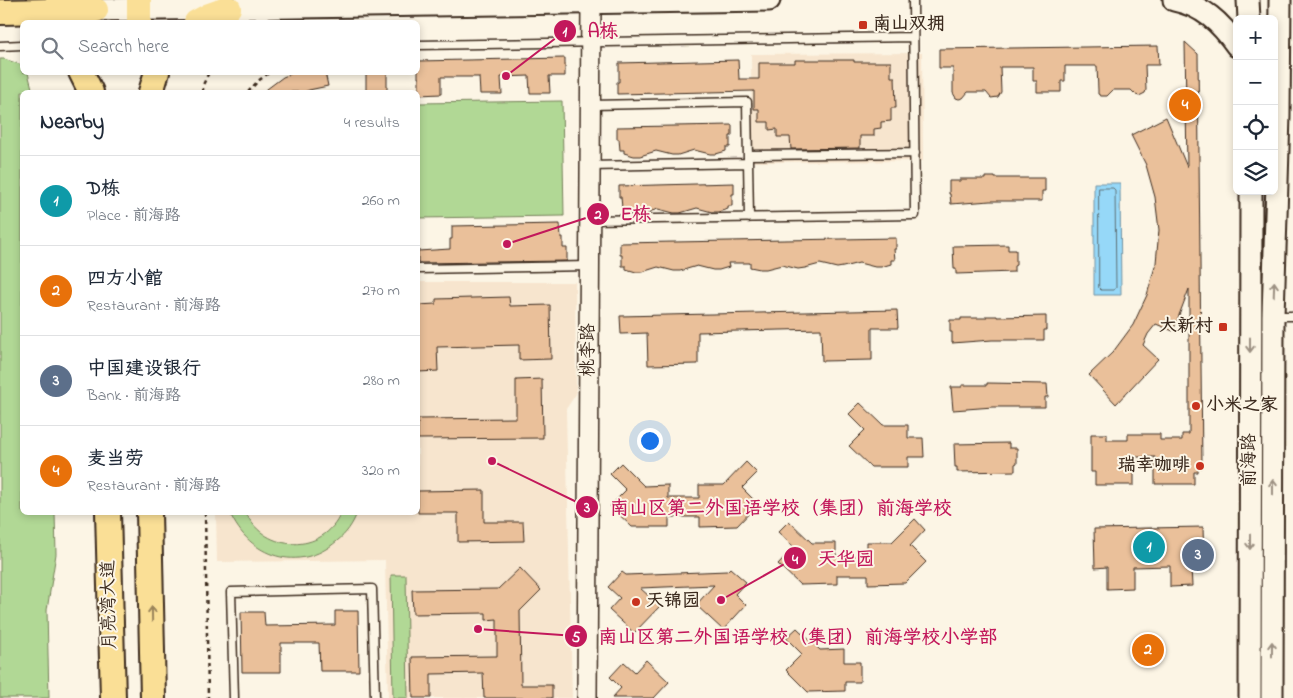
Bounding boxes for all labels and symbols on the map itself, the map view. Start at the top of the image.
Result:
place label: 南山双拥 [873,12,945,38]
callout: A栋 [553,14,629,48]
text: A栋 [588,19,618,46]
marker: 南山双拥 [857,19,869,31]
text: 1 [563,21,568,43]
pin: 4 [1169,86,1201,124]
callout: E栋 [586,197,661,231]
text: E栋 [621,202,651,229]
text: 2 [593,204,602,226]
one-way arrow [1269,282,1279,298]
place label: 大新村 [1159,314,1213,340]
marker: 大新村 [1217,321,1229,333]
street label: 桃李路 [576,323,602,377]
one-way arrow [1245,336,1255,353]
place label: 小米之家 [1206,393,1278,419]
marker: 小米之家 [1190,400,1202,412]
your location [637,428,663,454]
street label: 前海路 [1237,433,1263,487]
place label: 瑞幸咖啡 [1118,453,1190,479]
marker: 瑞幸咖啡 [1194,460,1206,472]
one-way arrow [1268,479,1278,496]
callout: 南山区第二外国语学校（集团）前海学校 [575,490,962,524]
text: 南山区第二外国语学校（集团）前海学校 [610,496,952,523]
text: 3 [583,497,590,519]
pin: 1 [1133,528,1165,566]
one-way arrow [1245,534,1255,550]
pin: 3 [1182,536,1214,574]
callout: 天华园 [783,541,885,575]
text: 天华园 [817,547,875,574]
text: 4 [791,549,799,571]
street label: 月亮湾大道 [96,560,124,650]
place label: 天锦园 [646,589,700,615]
marker: 天锦园 [630,596,642,608]
one-way arrow [147,607,156,623]
callout: 南山区第二外国语学校（集团）前海学校小学部 [564,619,1008,653]
text: 南山区第二外国语学校（集团）前海学校小学部 [598,625,998,652]
text: 5 [572,627,581,649]
pin: 2 [1132,631,1164,669]
one-way arrow [1267,642,1277,658]

